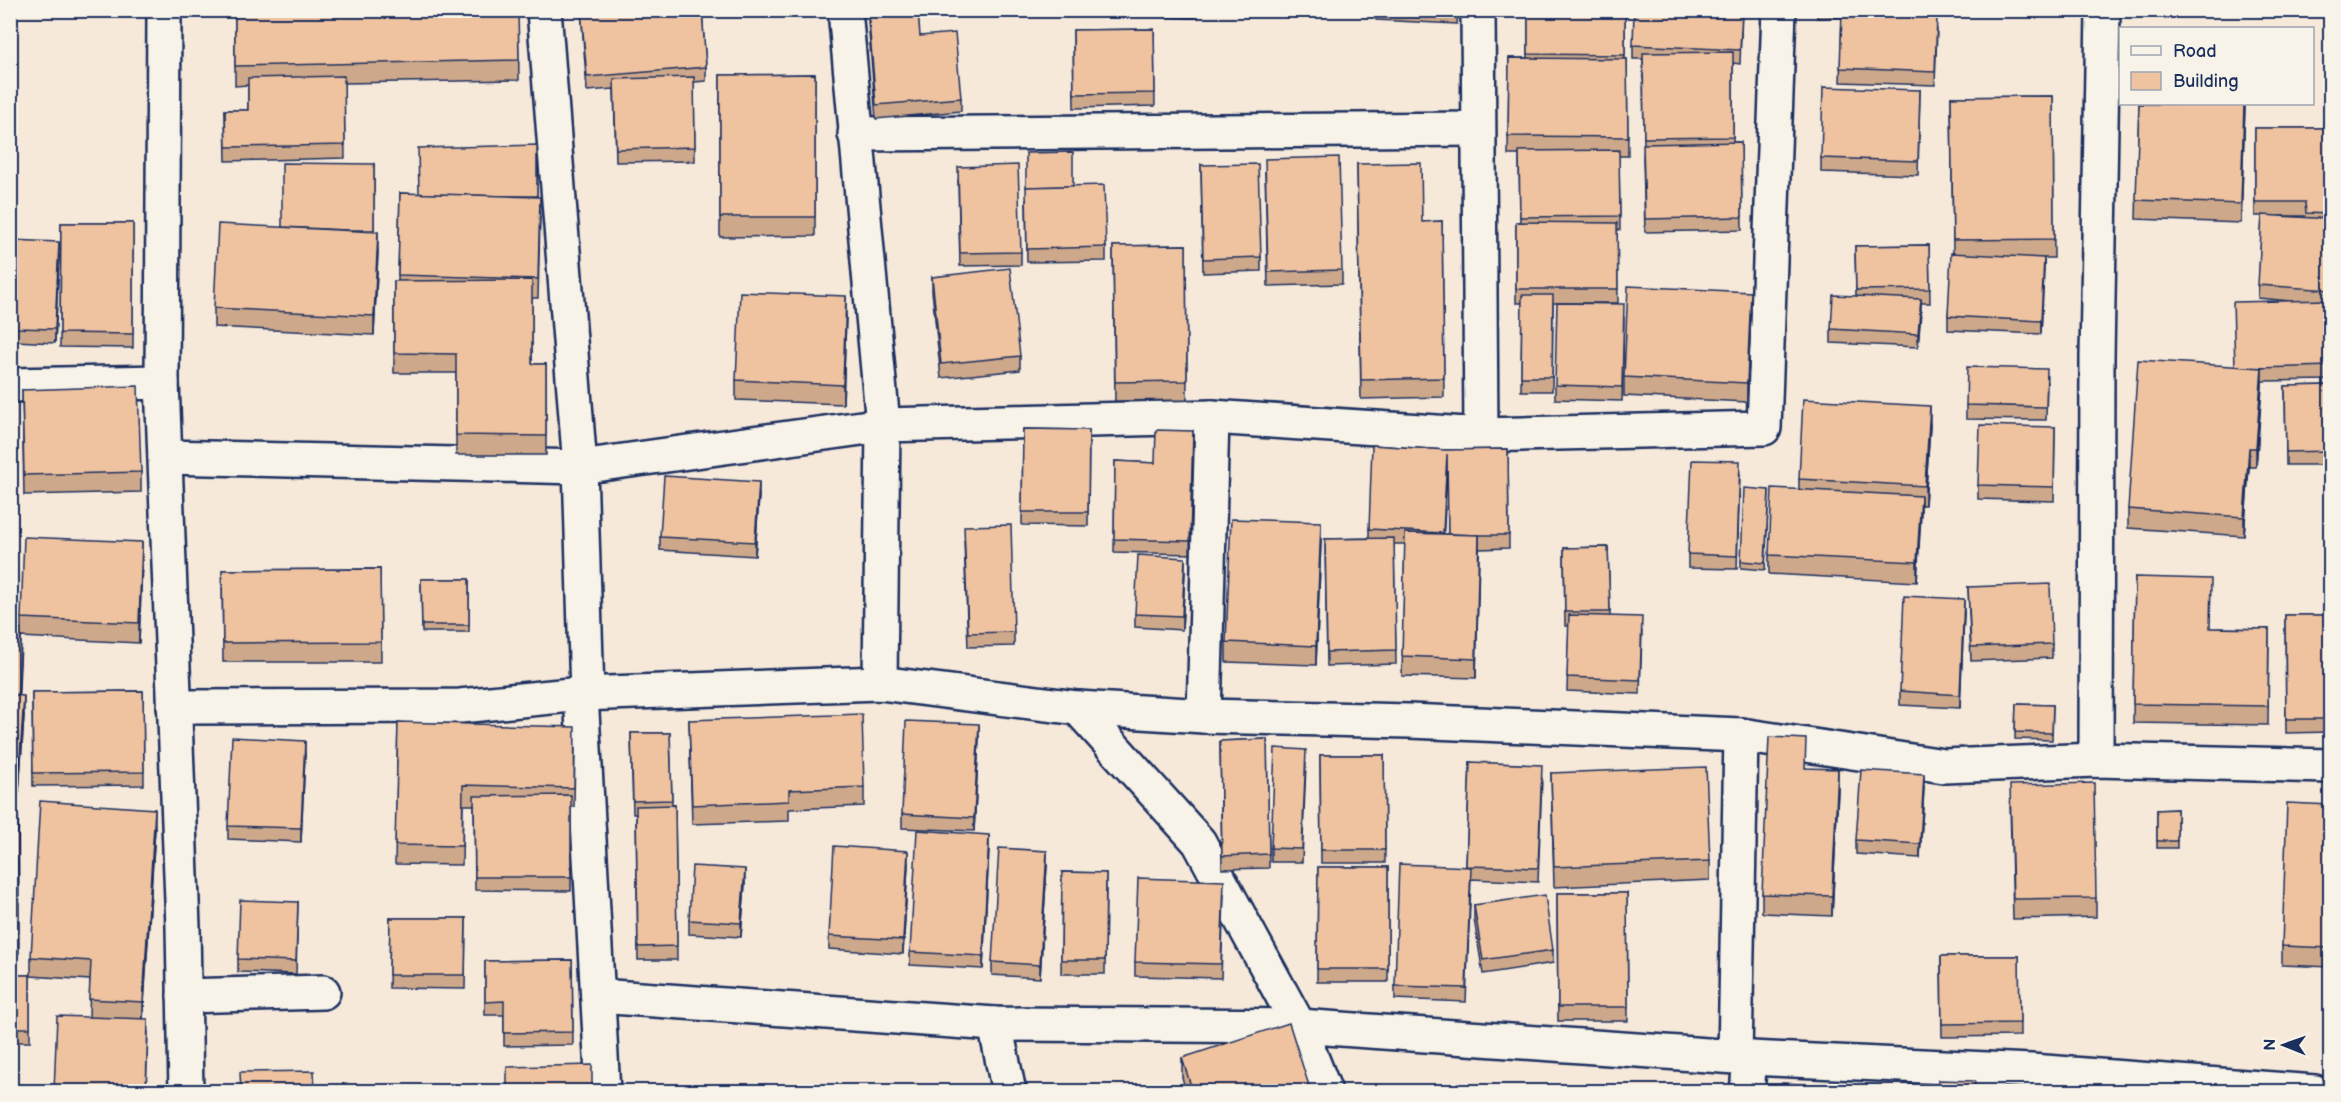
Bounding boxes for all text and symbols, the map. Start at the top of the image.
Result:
legend [2119,27,2314,105]
text: Road [2173,41,2217,62]
text: Building [2173,71,2239,92]
north arrow [2254,1015,2314,1075]
text: N [2261,1039,2280,1051]

